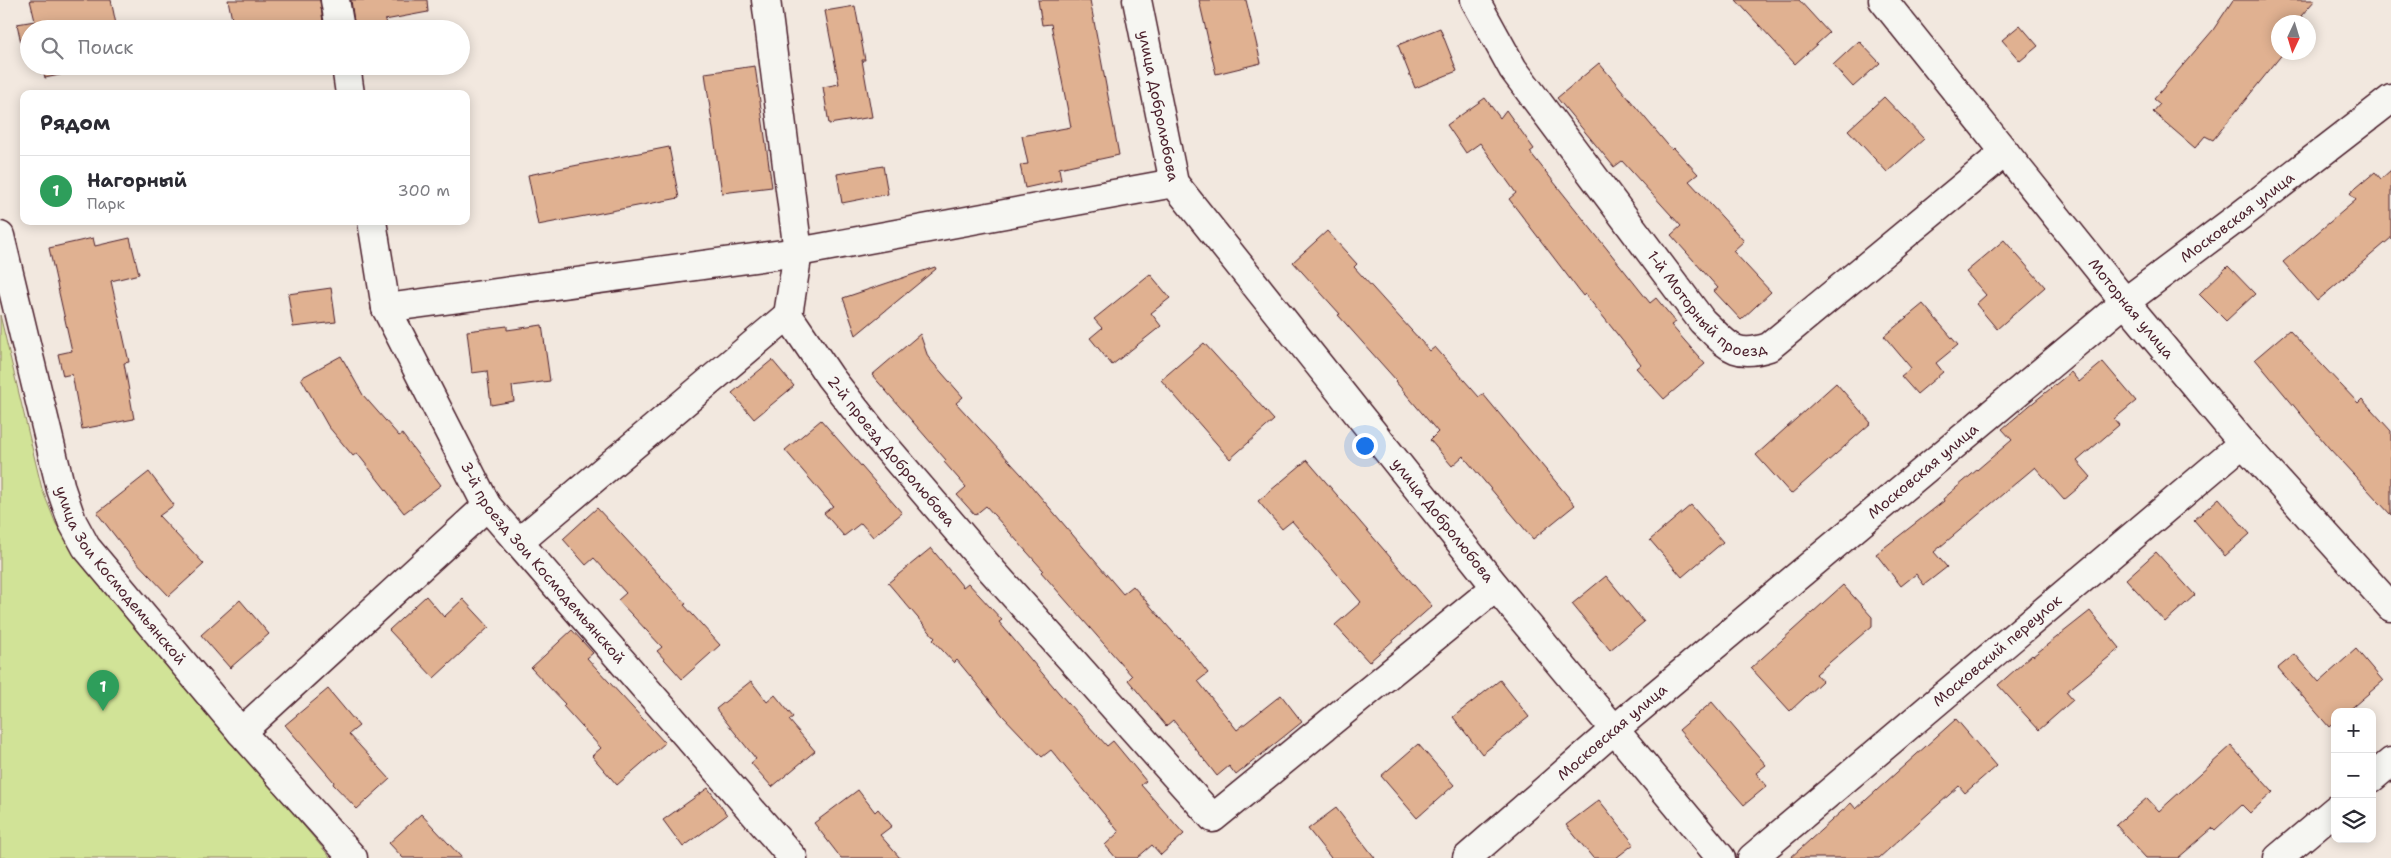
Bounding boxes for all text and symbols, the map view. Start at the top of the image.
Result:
north arrow [2271,15,2316,60]
search box [20,20,470,75]
street label: улица Добролюбова [1133,29,1184,184]
icon: search [38,34,66,62]
text: Поиск [78,35,133,60]
text: Рядом [40,109,110,137]
street label: Московская улица [2176,167,2299,267]
text: Нагорный [87,168,187,193]
text: 1 [52,180,60,201]
text: 300 m [398,180,450,201]
text: Парк [87,193,125,214]
street label: 1-й Моторный проезд [1643,247,1769,361]
street label: Моторная улица [2084,254,2179,364]
street label: 2-й проезд Добролюбова [823,372,960,531]
street label: Московская улица [1863,419,1983,523]
your location [1352,433,1378,459]
street label: улица Добролюбова [1387,454,1499,587]
street label: 3-й проезд Зои Космодемьянской [456,458,630,668]
street label: улица Зои Космодемьянской [51,483,191,669]
street label: Московский переулок [1928,590,2066,711]
pin: 1 [87,670,119,711]
street label: Московская улица [1553,679,1672,785]
map controls [2331,708,2376,843]
button: + [2331,708,2376,753]
button: − [2331,753,2376,798]
button: layers [2331,798,2376,843]

